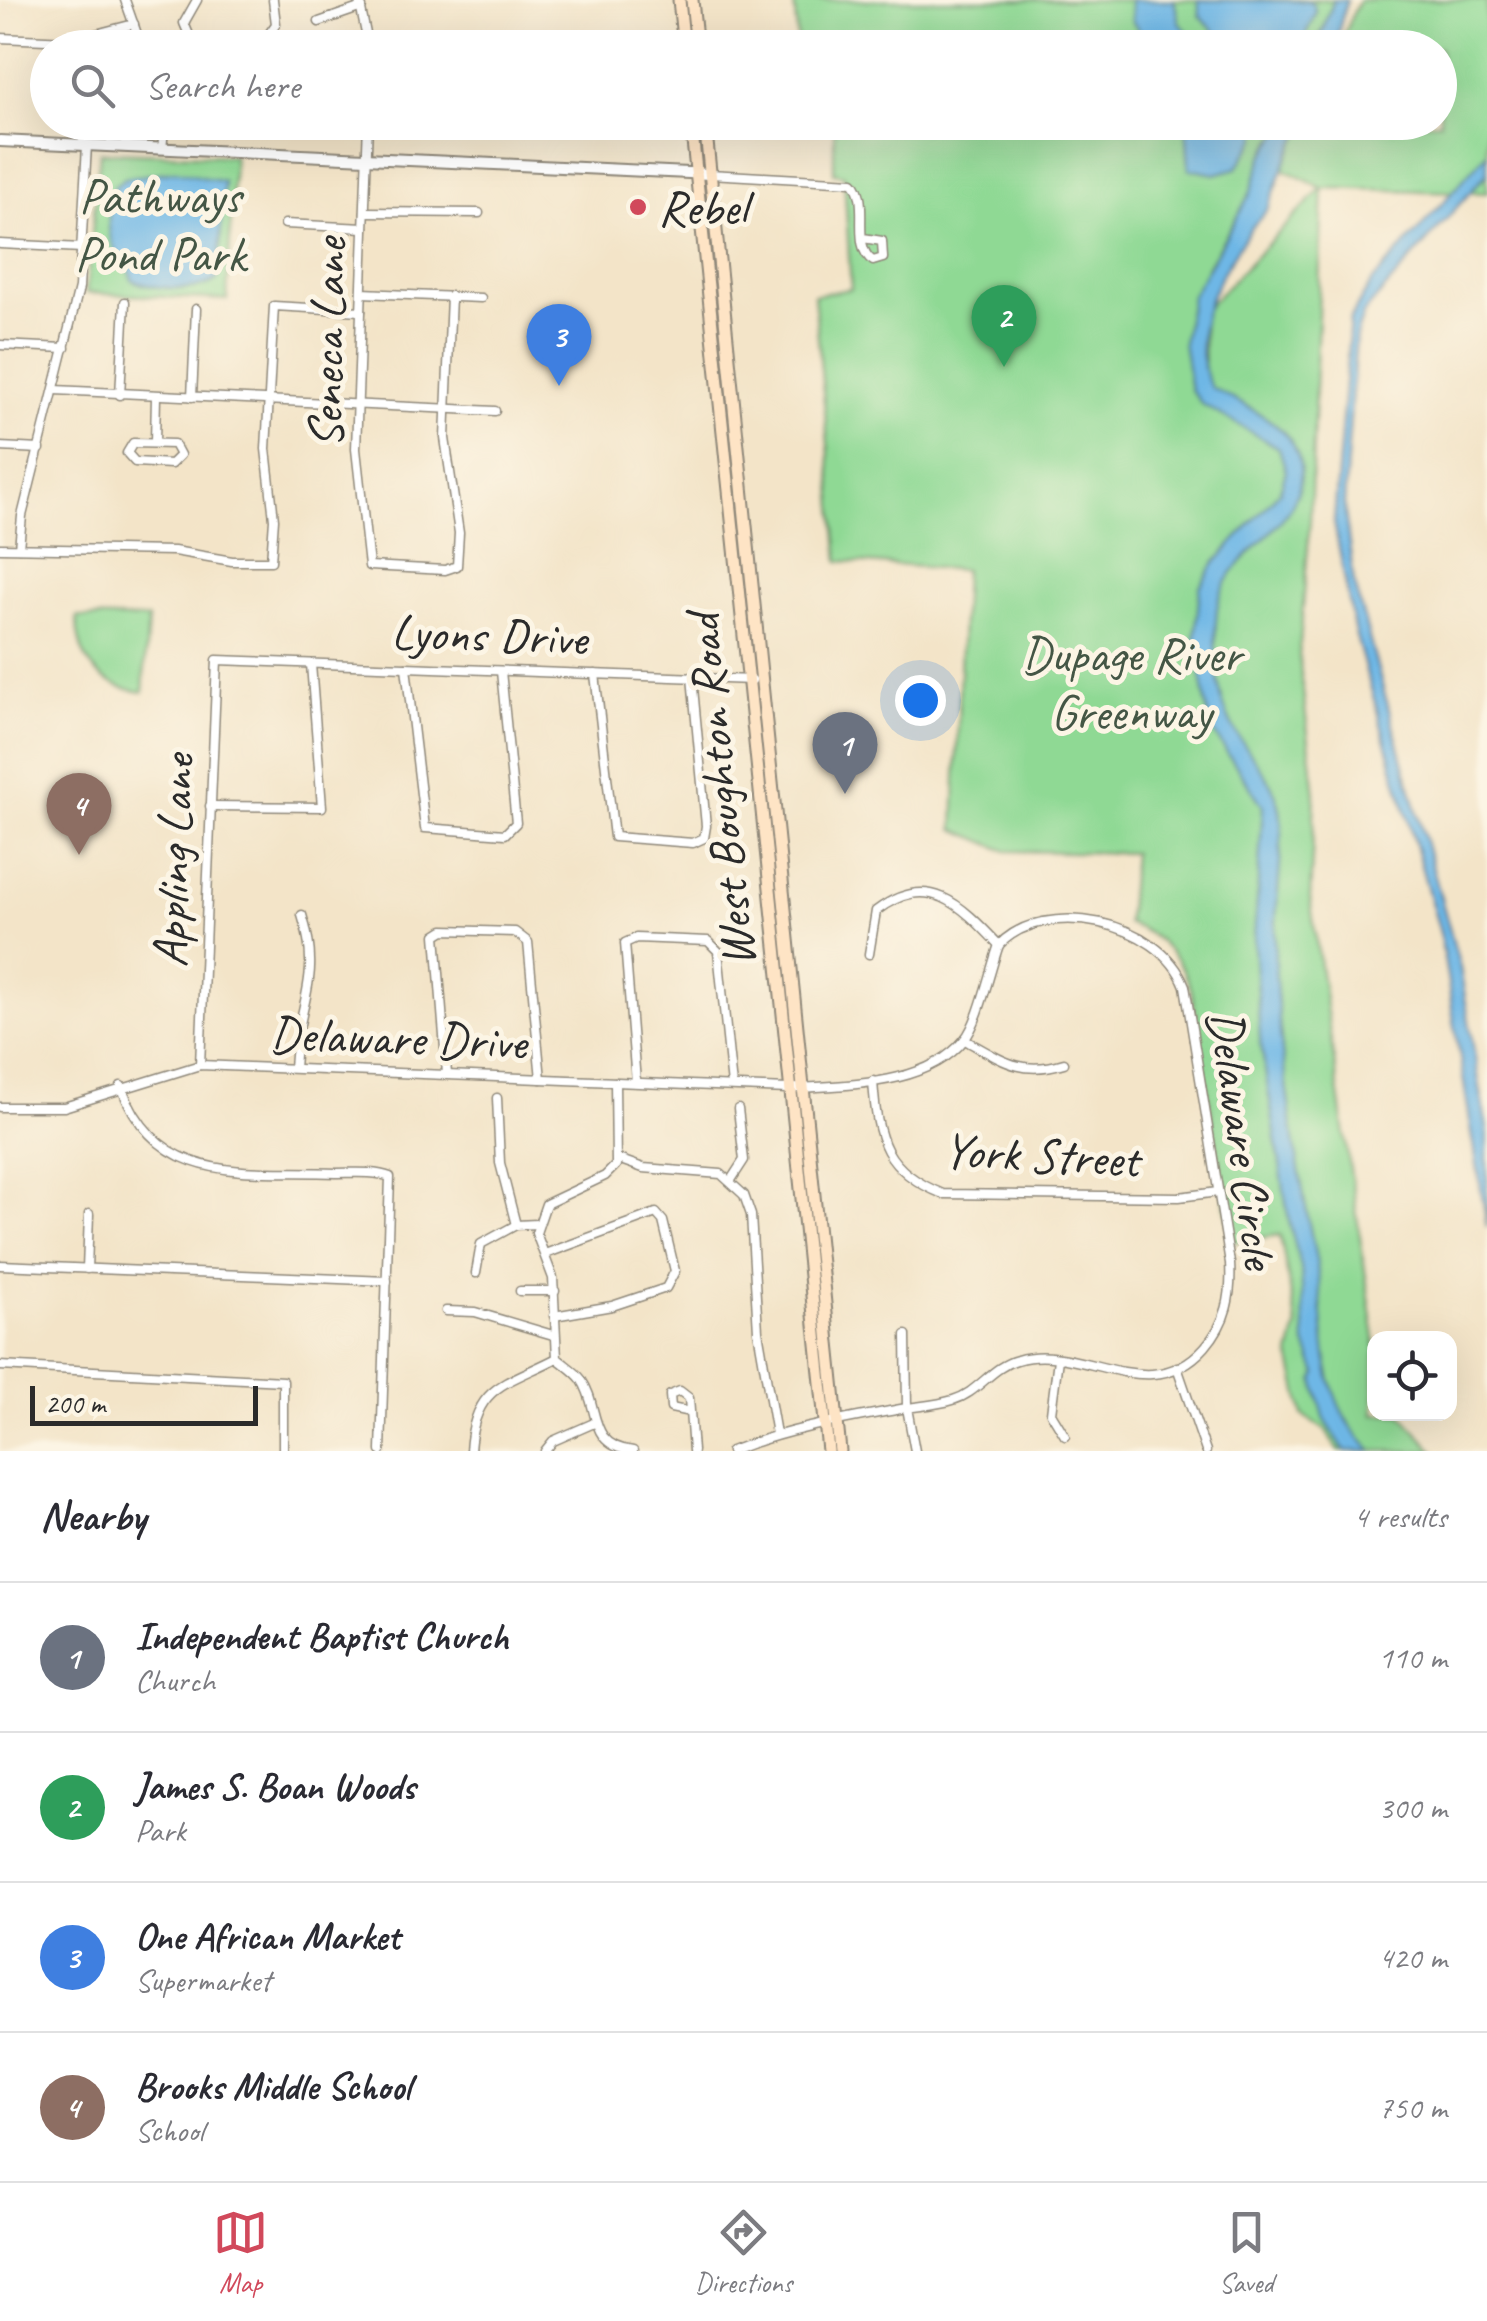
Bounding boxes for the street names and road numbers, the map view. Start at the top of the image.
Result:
street label: Seneca Lane [294,235,360,449]
street label: Lyons Drive [390,600,591,670]
street label: West Boughton Road [669,604,770,970]
street label: Appling Lane [138,751,208,969]
street label: Delaware Drive [269,1002,530,1074]
street label: Delaware Circle [1194,1006,1293,1275]
street label: York Street [941,1118,1145,1192]

